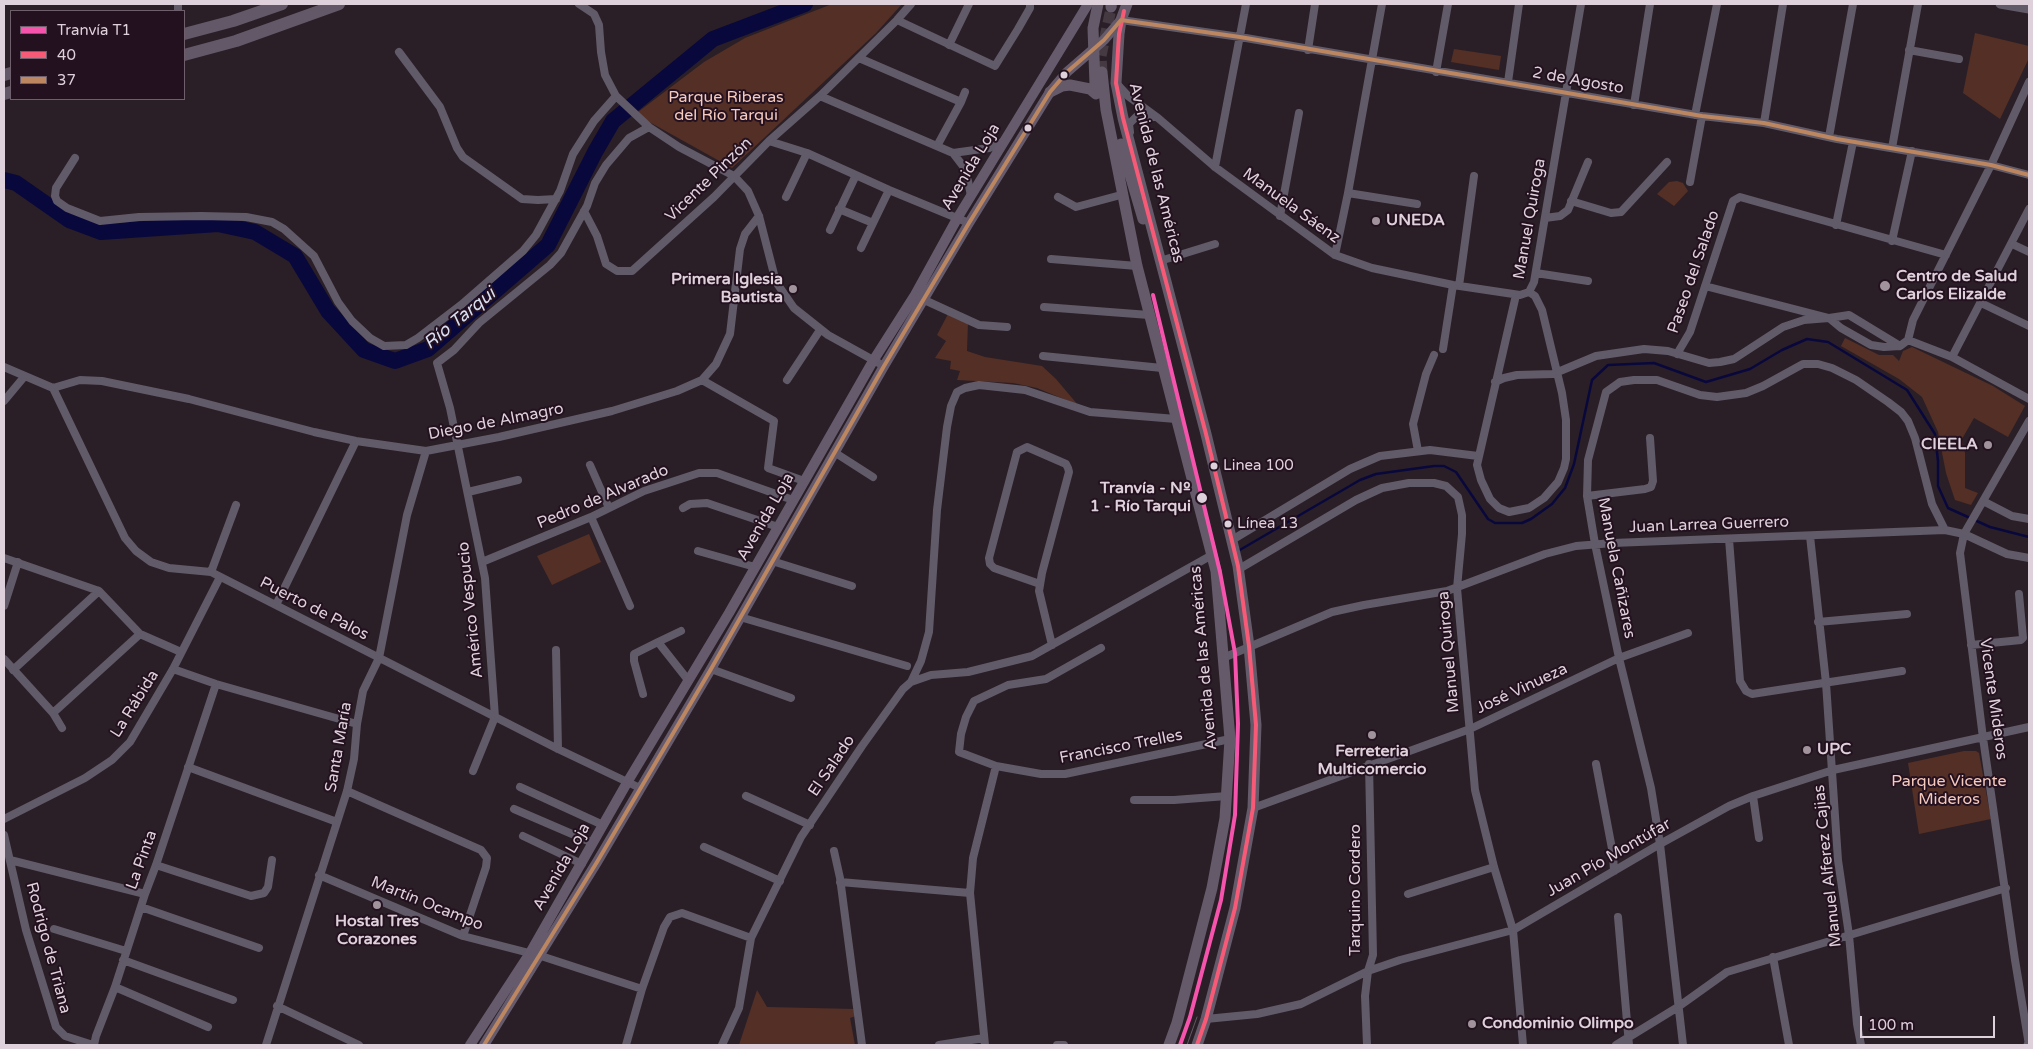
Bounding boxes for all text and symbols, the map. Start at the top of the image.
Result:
legend [10,10,185,100]
text: Tranvía T1 [57,21,131,39]
text: 40 [57,46,76,64]
street label: 2 de Agosto [1531,64,1625,98]
unlabelled marker [1059,70,1069,80]
text: 37 [57,71,76,89]
street label: Avenida de las Américas [1124,81,1188,265]
park label: Parque Riberas del Río Tarqui [668,88,784,126]
street label: Avenida Loja [938,120,1004,214]
unlabelled marker [1023,123,1033,133]
street label: Vicente Pinzón [662,134,756,226]
street label: Manuel Quiroga [1510,157,1550,281]
street label: Manuela Sáenz [1239,164,1343,248]
street label: Paseo del Salado [1664,208,1724,336]
place label: UNEDA [1386,211,1445,231]
marker: UNEDA [1370,215,1382,227]
place label: Centro de Salud Carlos Elizalde [1896,267,2017,305]
place label: Primera Iglesia Bautista [671,270,783,308]
marker: Centro de Salud Carlos Elizalde [1878,279,1892,293]
marker: Primera Iglesia Bautista [787,283,799,295]
water label: Río Tarqui [420,284,500,354]
street label: Diego de Almagro [427,399,565,445]
place label: CIEELA [1921,435,1978,455]
marker: CIEELA [1982,439,1994,451]
place label: Linea 100 [1223,457,1294,475]
street label: Pedro de Alvarado [534,461,672,533]
marker: Linea 100 [1209,461,1219,471]
street label: Avenida Loja [733,470,799,564]
place label: Tranvía - Nº 1 - Río Tarqui [1090,479,1191,517]
marker: Tranvía - Nº 1 - Río Tarqui [1195,491,1209,505]
street label: Manuela Cañizares [1593,496,1639,640]
street label: Juan Larrea Guerrero [1629,513,1789,537]
place label: Línea 13 [1237,515,1298,533]
marker: Línea 13 [1223,519,1233,529]
street label: Américo Vespucio [454,541,488,679]
street label: Avenida de las Américas [1186,565,1222,751]
street label: Puerto de Palos [256,573,372,645]
street label: Manuel Quiroga [1434,590,1464,714]
street label: Vicente Mideros [1975,637,2011,761]
street label: José Vinueza [1473,659,1571,719]
street label: La Rábida [107,667,163,741]
street label: Santa María [322,700,356,794]
street label: Francisco Trelles [1058,726,1184,768]
marker: Ferreteria Multicomercio [1366,729,1378,741]
street label: El Salado [804,732,860,800]
place label: UPC [1817,740,1851,760]
place label: Ferreteria Multicomercio [1317,742,1427,780]
marker: UPC [1801,744,1813,756]
park label: Parque Vicente Mideros [1891,772,2007,810]
street label: Manuel Alferez Cajias [1810,784,1846,948]
street label: Juan Pío Montúfar [1544,815,1674,901]
street label: Avenida Loja [529,820,595,914]
street label: Tarquino Cordero [1346,824,1366,956]
street label: La Pinta [122,828,162,892]
street label: Martín Ocampo [368,873,486,935]
street label: Rodrigo de Triana [21,880,75,1016]
marker: Hostal Tres Corazones [371,899,383,911]
place label: Hostal Tres Corazones [335,912,419,950]
scale bar [1863,1006,1998,1038]
place label: Condominio Olimpo [1482,1014,1634,1034]
text: 100 m [1868,1016,1914,1034]
marker: Condominio Olimpo [1466,1018,1478,1030]

